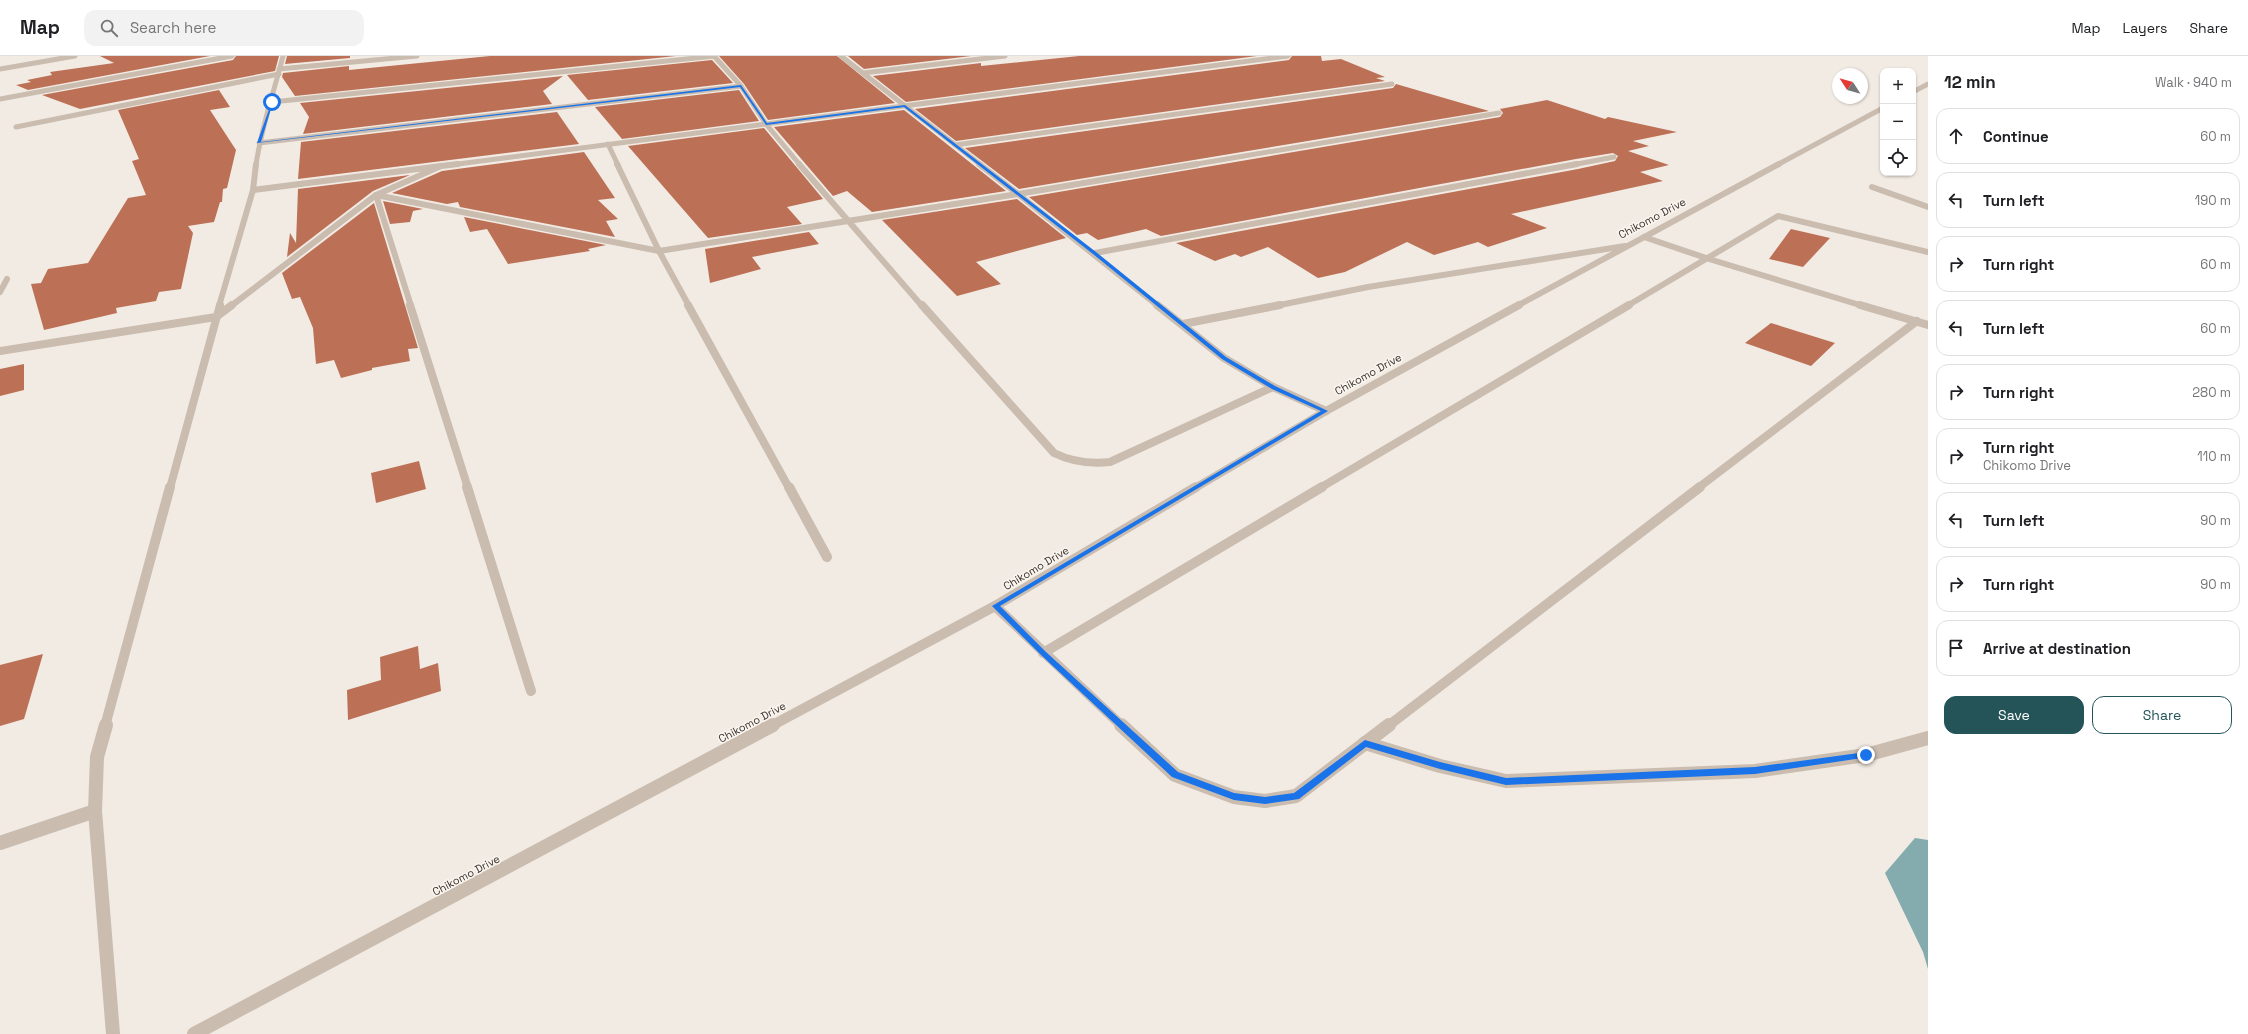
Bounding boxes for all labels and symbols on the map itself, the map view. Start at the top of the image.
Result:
north arrow [1832,68,1868,104]
route start [263,93,281,111]
street label: Chikomo Drive [1616,194,1688,242]
street label: Chikomo Drive [1332,350,1404,398]
street label: Chikomo Drive [1001,543,1071,593]
street label: Chikomo Drive [716,698,788,746]
route end [1857,746,1875,764]
street label: Chikomo Drive [430,851,502,899]

